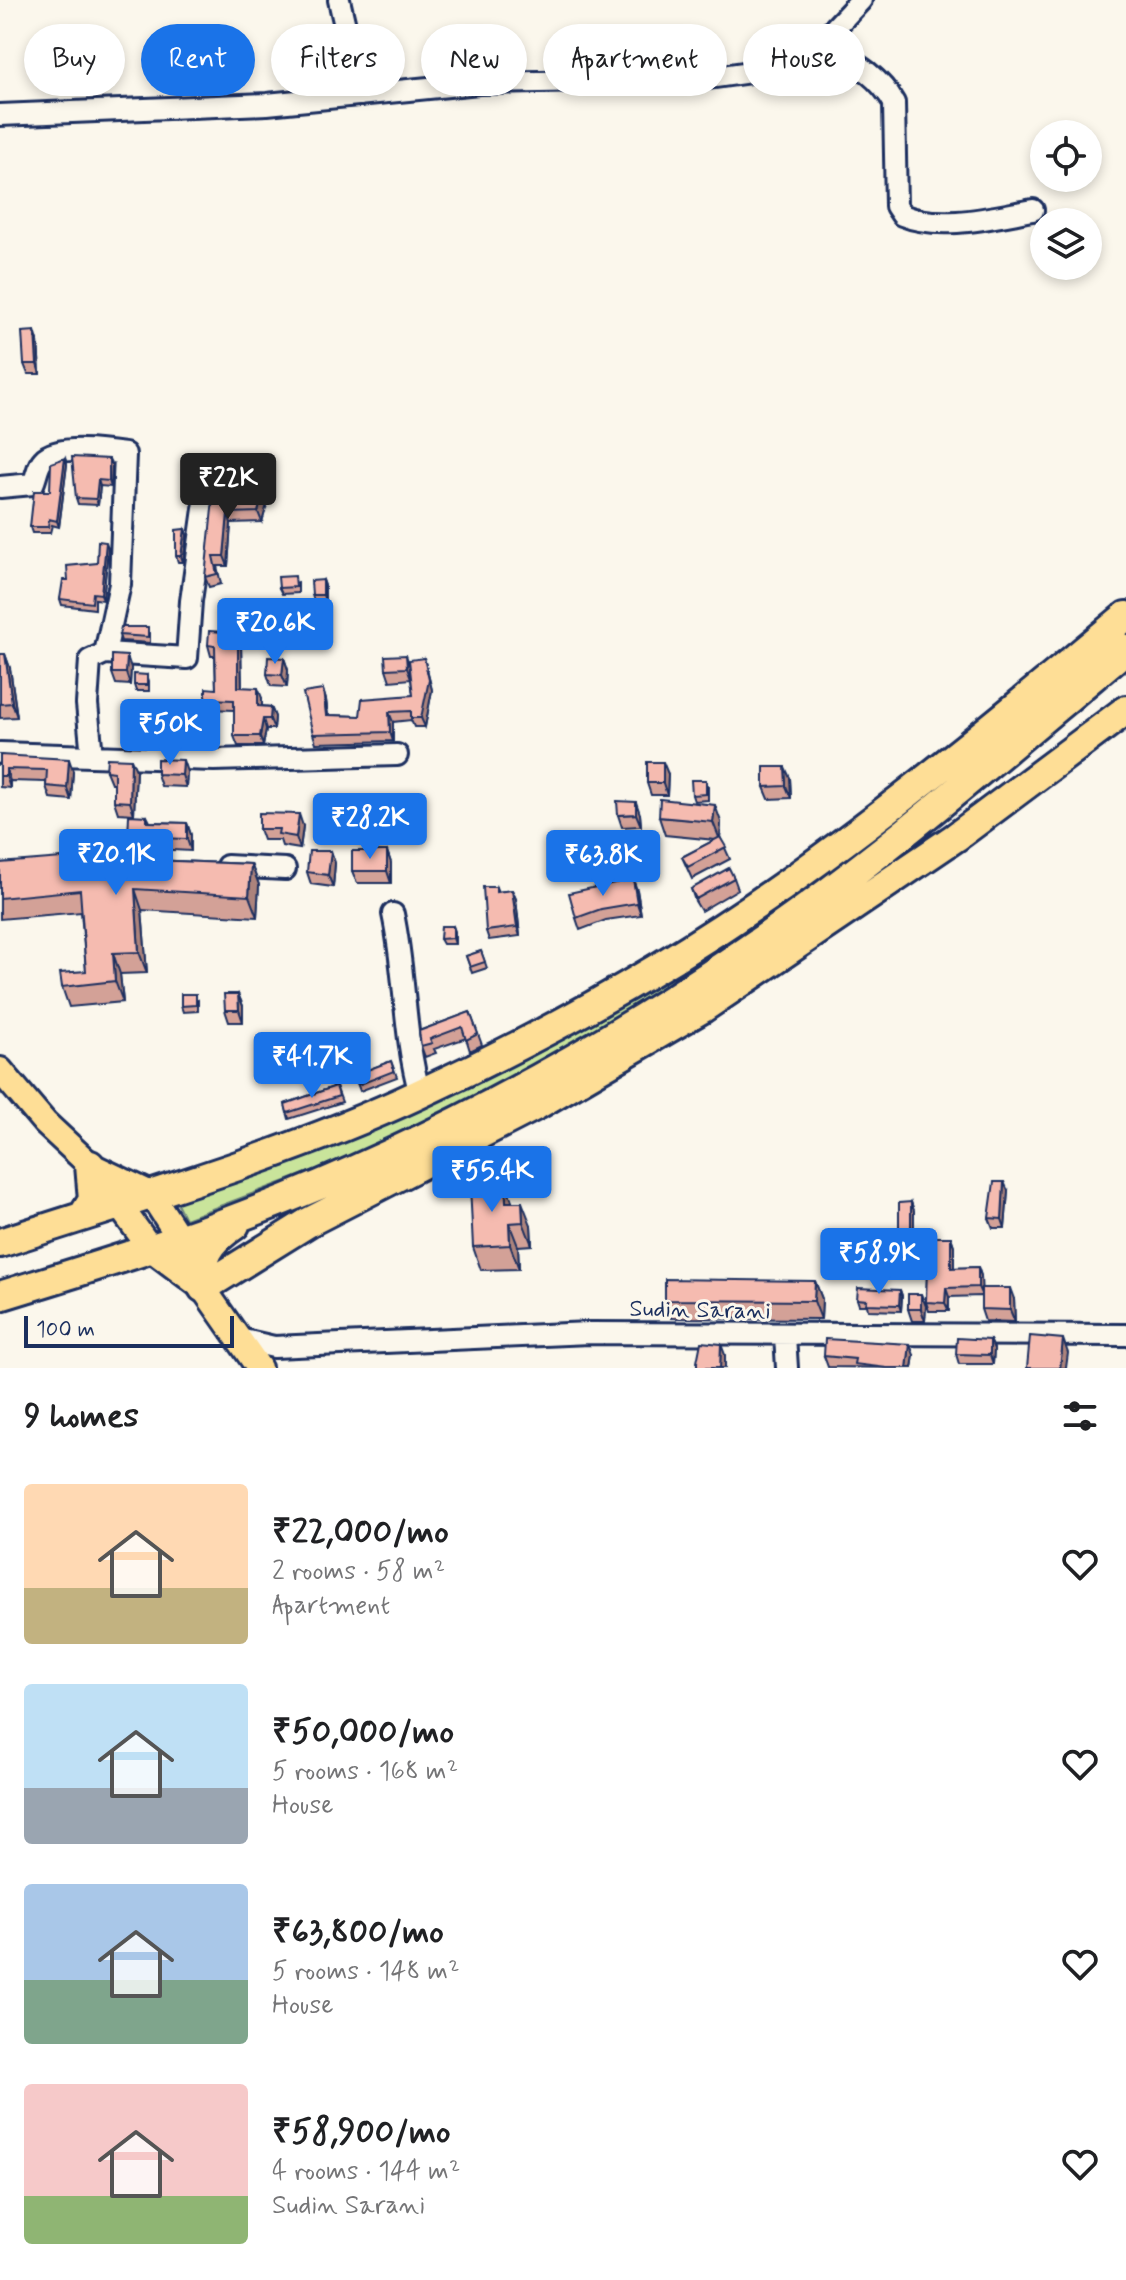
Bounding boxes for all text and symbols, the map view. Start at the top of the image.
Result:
chip: Buy [24,24,125,96]
chip: Rent [141,24,255,96]
chip: Filters [271,24,405,96]
chip: New [421,24,527,96]
chip: Apartment [543,24,727,96]
chip: House [743,24,865,96]
map controls [1030,120,1102,280]
button: locate [1030,120,1102,192]
button: layers [1030,208,1102,280]
pin: ₹22K [181,453,275,521]
text: ₹22K [198,462,258,496]
pin: ₹20.6K [210,598,340,666]
text: ₹20.6K [235,607,315,641]
pin: ₹50K [123,699,217,767]
text: ₹50K [138,708,202,742]
pin: ₹28.2K [305,793,435,861]
text: ₹28.2K [331,802,409,836]
pin: ₹20.1K [51,829,181,897]
pin: ₹63.8K [538,830,668,898]
text: ₹20.1K [77,838,155,872]
text: ₹63.8K [564,839,642,873]
pin: ₹41.7K [247,1032,377,1100]
text: ₹41.7K [272,1041,352,1075]
pin: ₹55.4K [427,1146,557,1214]
text: ₹55.4K [450,1155,534,1189]
pin: ₹58.9K [814,1228,944,1296]
text: ₹58.9K [838,1237,920,1271]
street label: Sudin Sarani [629,1294,771,1327]
scale bar [24,1312,234,1348]
text: 100 m [36,1316,95,1344]
text: 9 homes [24,1394,139,1439]
icon: filters [1058,1394,1102,1438]
text: ₹22,000/mo [272,1510,449,1555]
icon: home [88,1516,184,1612]
icon: heart [1058,1542,1102,1586]
text: 2 rooms · 58 m² [272,1555,445,1589]
text: Apartment [272,1589,390,1623]
text: ₹50,000/mo [272,1710,454,1755]
icon: home [88,1716,184,1812]
icon: heart [1058,1742,1102,1786]
text: 5 rooms · 168 m² [272,1755,458,1789]
text: House [272,1789,333,1823]
text: ₹63,800/mo [272,1910,444,1955]
icon: home [88,1916,184,2012]
icon: heart [1058,1942,1102,1986]
text: 5 rooms · 148 m² [272,1955,459,1989]
text: House [272,1989,333,2023]
text: ₹58,900/mo [272,2110,451,2155]
icon: home [88,2116,184,2212]
icon: heart [1058,2142,1102,2186]
text: 4 rooms · 144 m² [272,2155,460,2189]
text: Sudin Sarani [272,2189,425,2223]

